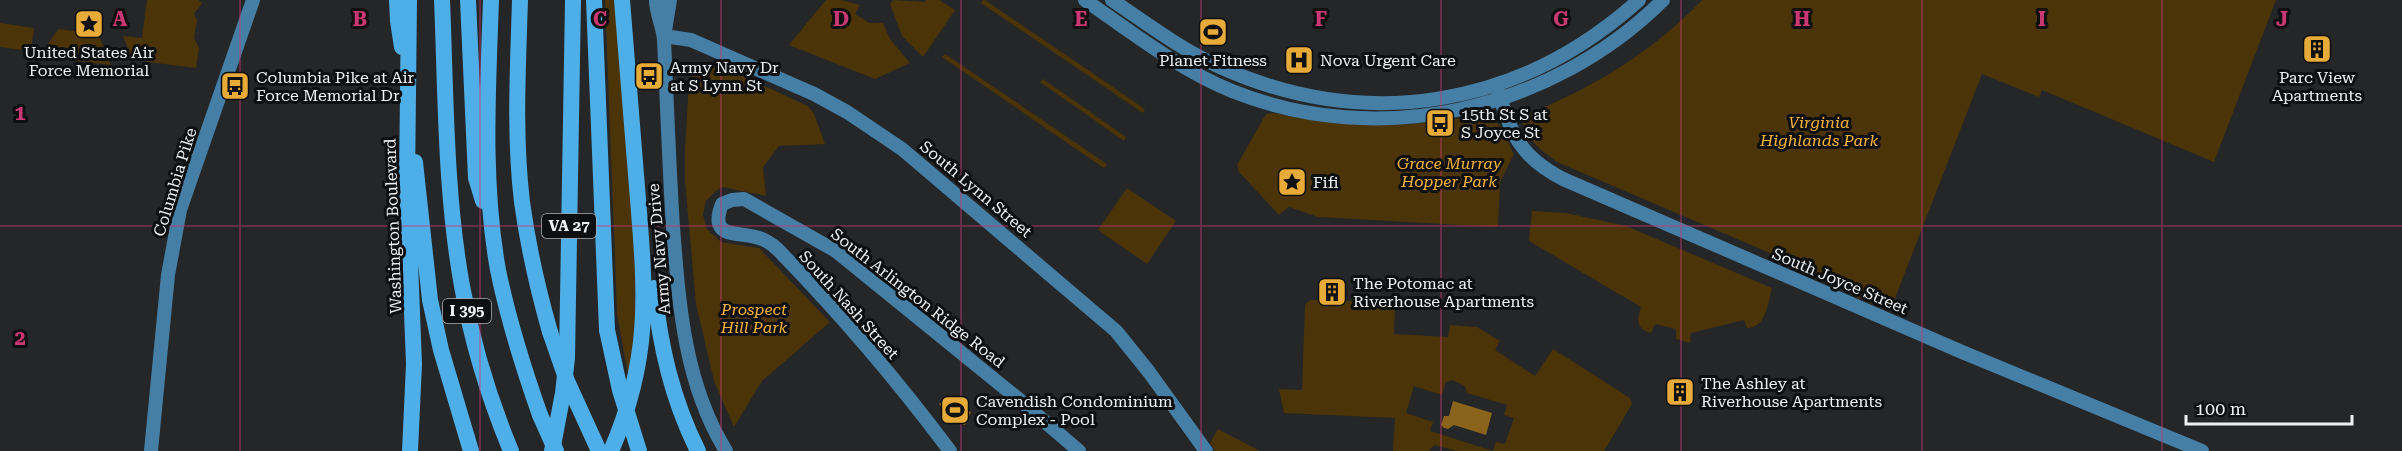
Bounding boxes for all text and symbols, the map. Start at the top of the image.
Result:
text: A [113,7,128,31]
text: B [353,7,367,31]
text: C [593,7,607,31]
text: D [833,7,849,31]
text: E [1075,7,1088,31]
text: F [1315,7,1327,31]
text: G [1553,7,1569,31]
text: H [1794,7,1810,31]
text: I [2038,7,2046,31]
text: J [2276,7,2288,31]
place icon: United States Air Force Memorial [73,8,105,40]
sports icon: Planet Fitness [1197,16,1229,48]
building icon: Parc View Apartments [2301,33,2333,65]
place label: United States Air Force Memorial [24,43,155,80]
hospital icon: Nova Urgent Care [1283,44,1315,76]
place label: Planet Fitness [1159,51,1267,70]
place label: Nova Urgent Care [1320,51,1456,70]
place label: Army Navy Dr at S Lynn St [670,58,779,95]
bus stop icon: Army Navy Dr at S Lynn St [633,60,665,92]
place label: Columbia Pike at Air Force Memorial Dr [256,68,415,105]
place label: Parc View Apartments [2272,68,2362,105]
bus stop icon: Columbia Pike at Air Force Memorial Dr [219,70,251,102]
text: 1 [14,101,26,125]
place label: 15th St S at S Joyce St [1461,105,1548,142]
bus stop icon: 15th St S at S Joyce St [1424,107,1456,139]
park label: Virginia Highlands Park [1759,113,1878,150]
street label: Columbia Pike [149,125,201,239]
street label: South Lynn Street [916,137,1036,241]
street label: Washington Boulevard [380,138,406,314]
park label: Grace Murray Hopper Park [1397,154,1502,191]
place icon: Fifi [1276,166,1308,198]
place label: Fifi [1313,173,1339,192]
street label: Army Navy Drive [644,182,674,315]
road number: VA 27 [542,214,596,238]
street label: South Arlington Ridge Road [827,224,1009,372]
street label: South Joyce Street [1769,244,1911,318]
street label: South Nash Street [795,247,903,363]
place label: The Potomac at Riverhouse Apartments [1353,274,1535,311]
building icon: The Potomac at Riverhouse Apartments [1316,276,1348,308]
road number: I 395 [443,299,491,323]
park label: Prospect Hill Park [720,300,788,337]
text: 2 [14,326,26,350]
place label: The Ashley at Riverhouse Apartments [1701,374,1883,411]
building icon: The Ashley at Riverhouse Apartments [1664,376,1696,408]
scale bar [2186,388,2352,426]
place label: Cavendish Condominium Complex - Pool [976,392,1173,429]
sports icon: Cavendish Condominium Complex - Pool [939,394,971,426]
text: 100 m [2195,398,2246,419]

